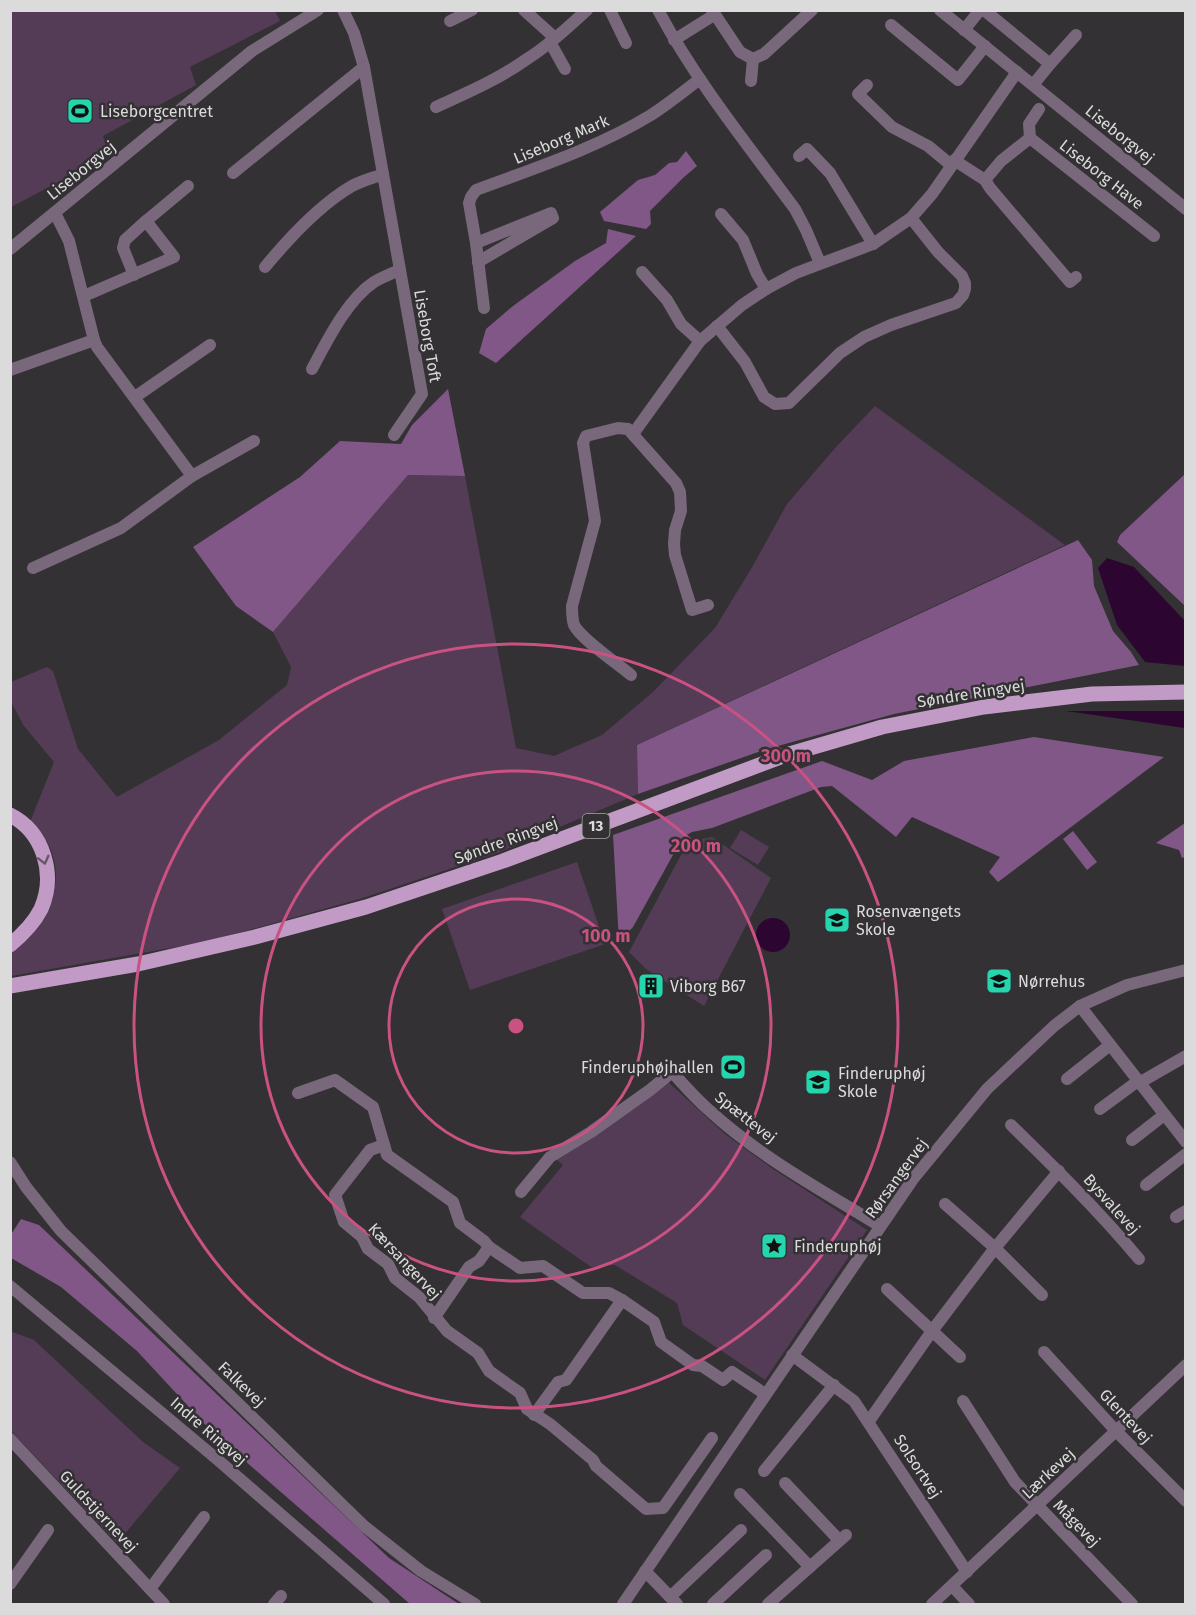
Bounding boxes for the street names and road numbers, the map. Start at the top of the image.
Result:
street label: Liseborgvej [1082,101,1158,168]
street label: Liseborg Mark [511,111,612,168]
street label: Liseborg Have [1056,136,1148,213]
street label: Liseborgvej [43,137,119,204]
street label: Liseborg Toft [410,288,445,384]
street label: Søndre Ringvej [916,676,1026,711]
street label: Søndre Ringvej [452,813,560,868]
road number: 13 [582,814,610,838]
street label: Spættevej [711,1088,780,1147]
street label: Rørsangervej [861,1135,932,1222]
street label: Bysvalevej [1079,1170,1144,1239]
street label: Kærsangervej [364,1219,445,1304]
street label: Falkevej [214,1357,269,1411]
street label: Glentevej [1095,1385,1156,1448]
street label: Indre Ringvej [167,1393,251,1470]
street label: Solsortvej [890,1431,945,1502]
street label: Lærkevej [1018,1444,1079,1503]
street label: Guldstjernevej [56,1466,141,1556]
street label: Mågevej [1049,1496,1104,1551]

